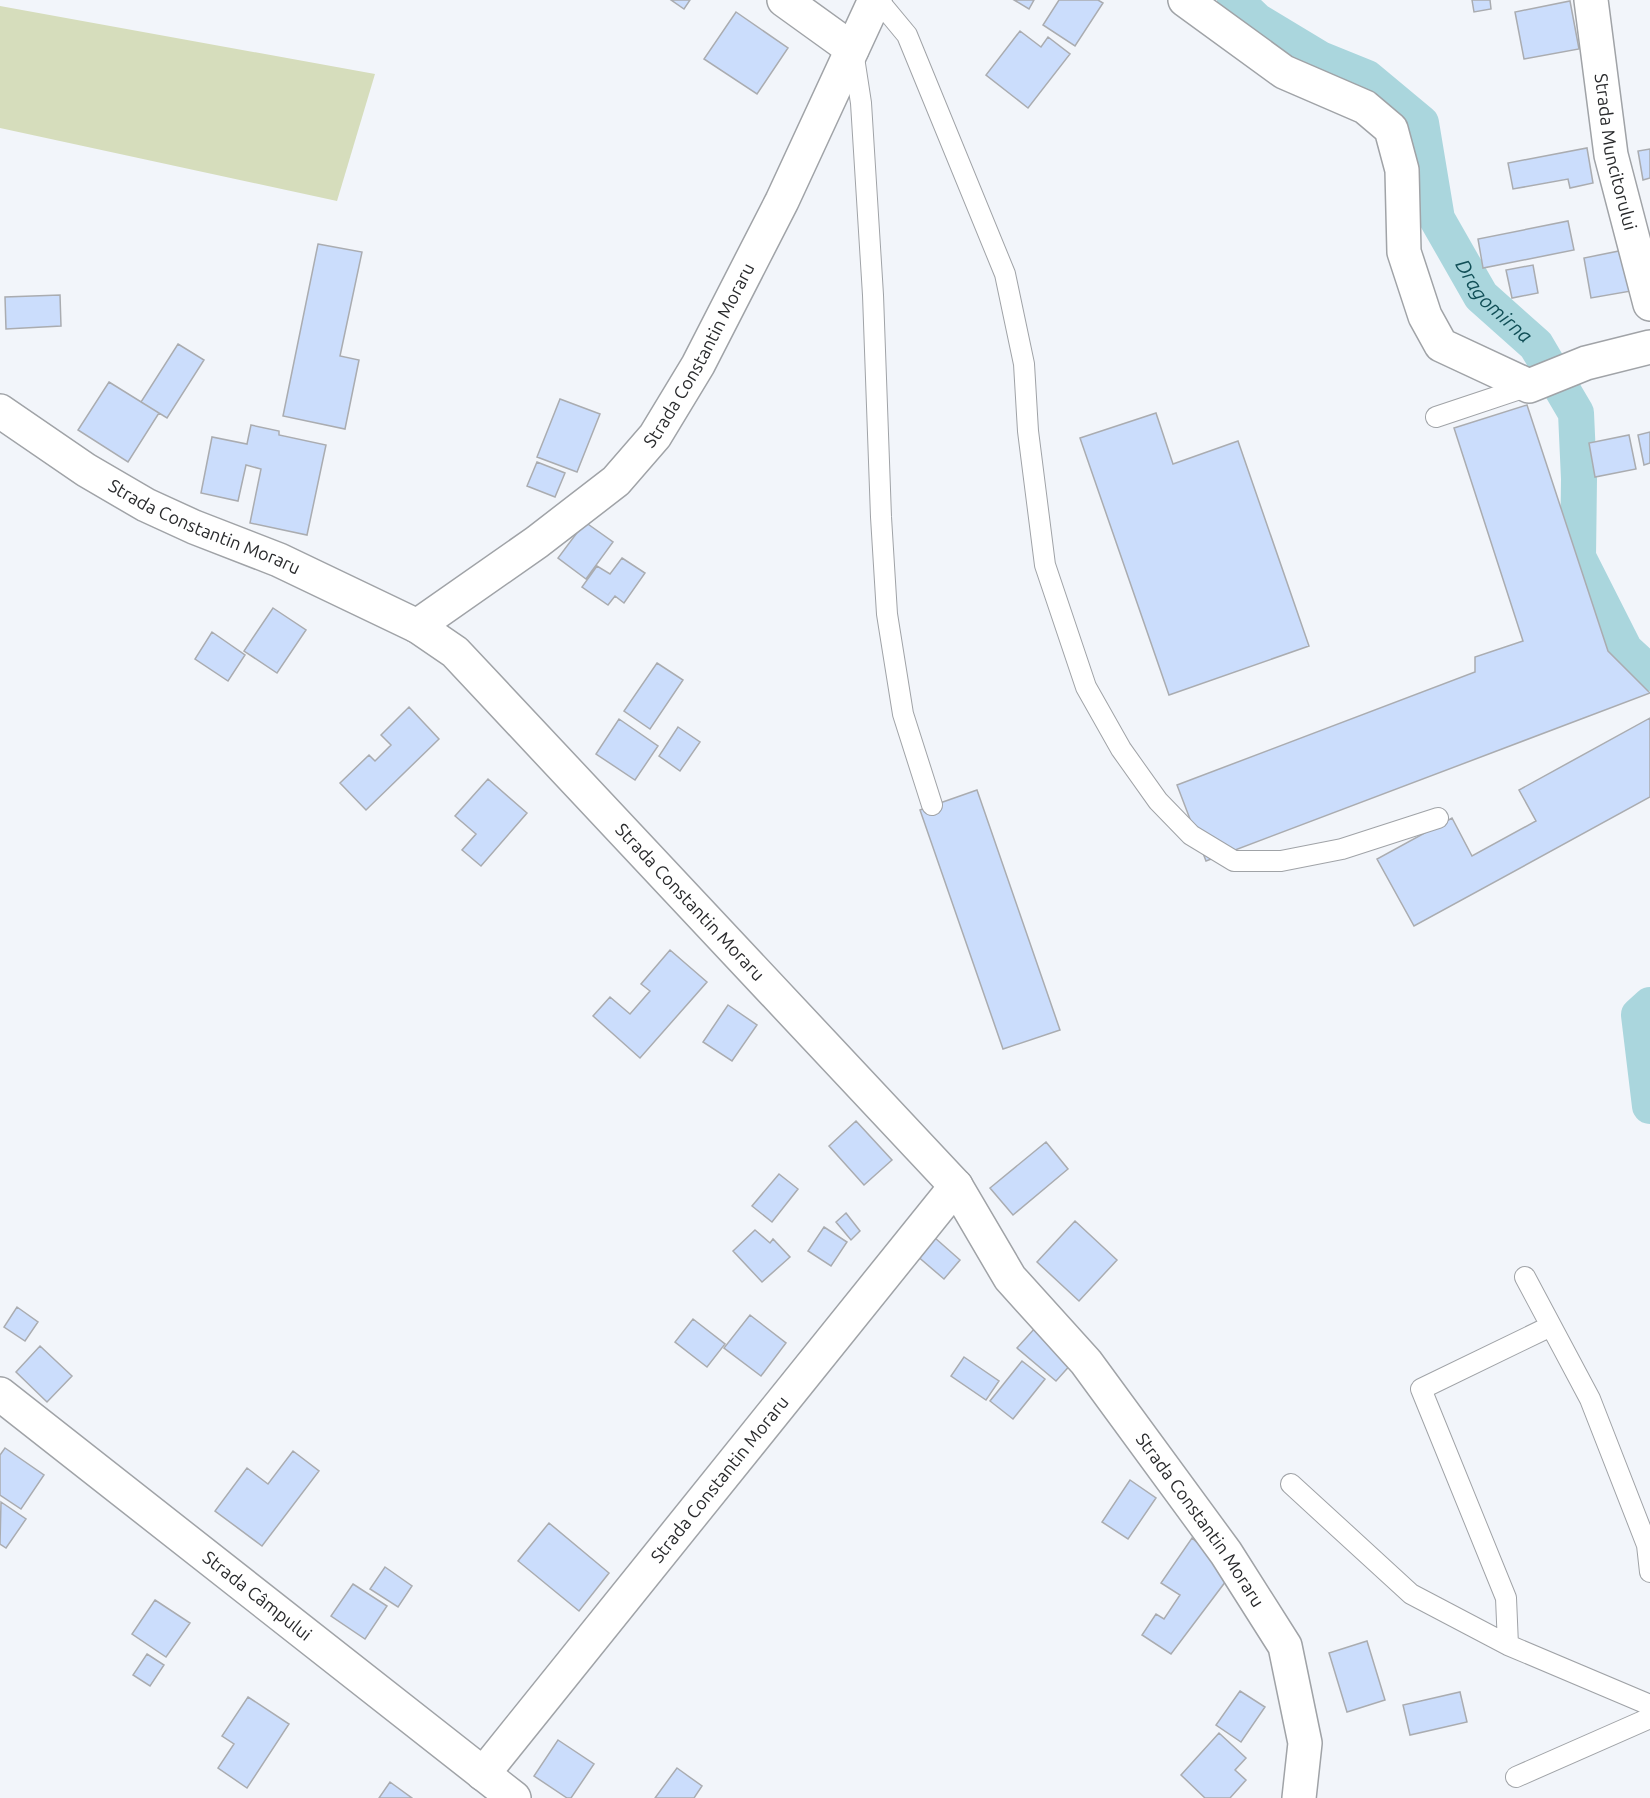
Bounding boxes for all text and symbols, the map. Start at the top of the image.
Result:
street label: Strada Muncitorului [1592,72,1641,232]
water label: Dragomirna [1451,255,1537,347]
street label: Strada Constantin Moraru [639,259,758,451]
street label: Strada Constantin Moraru [105,474,304,578]
street label: Strada Constantin Moraru [612,819,769,984]
street label: Strada Constantin Moraru [646,1392,792,1566]
street label: Strada Constantin Moraru [1133,1429,1269,1610]
street label: Strada Câmpului [199,1546,316,1644]

